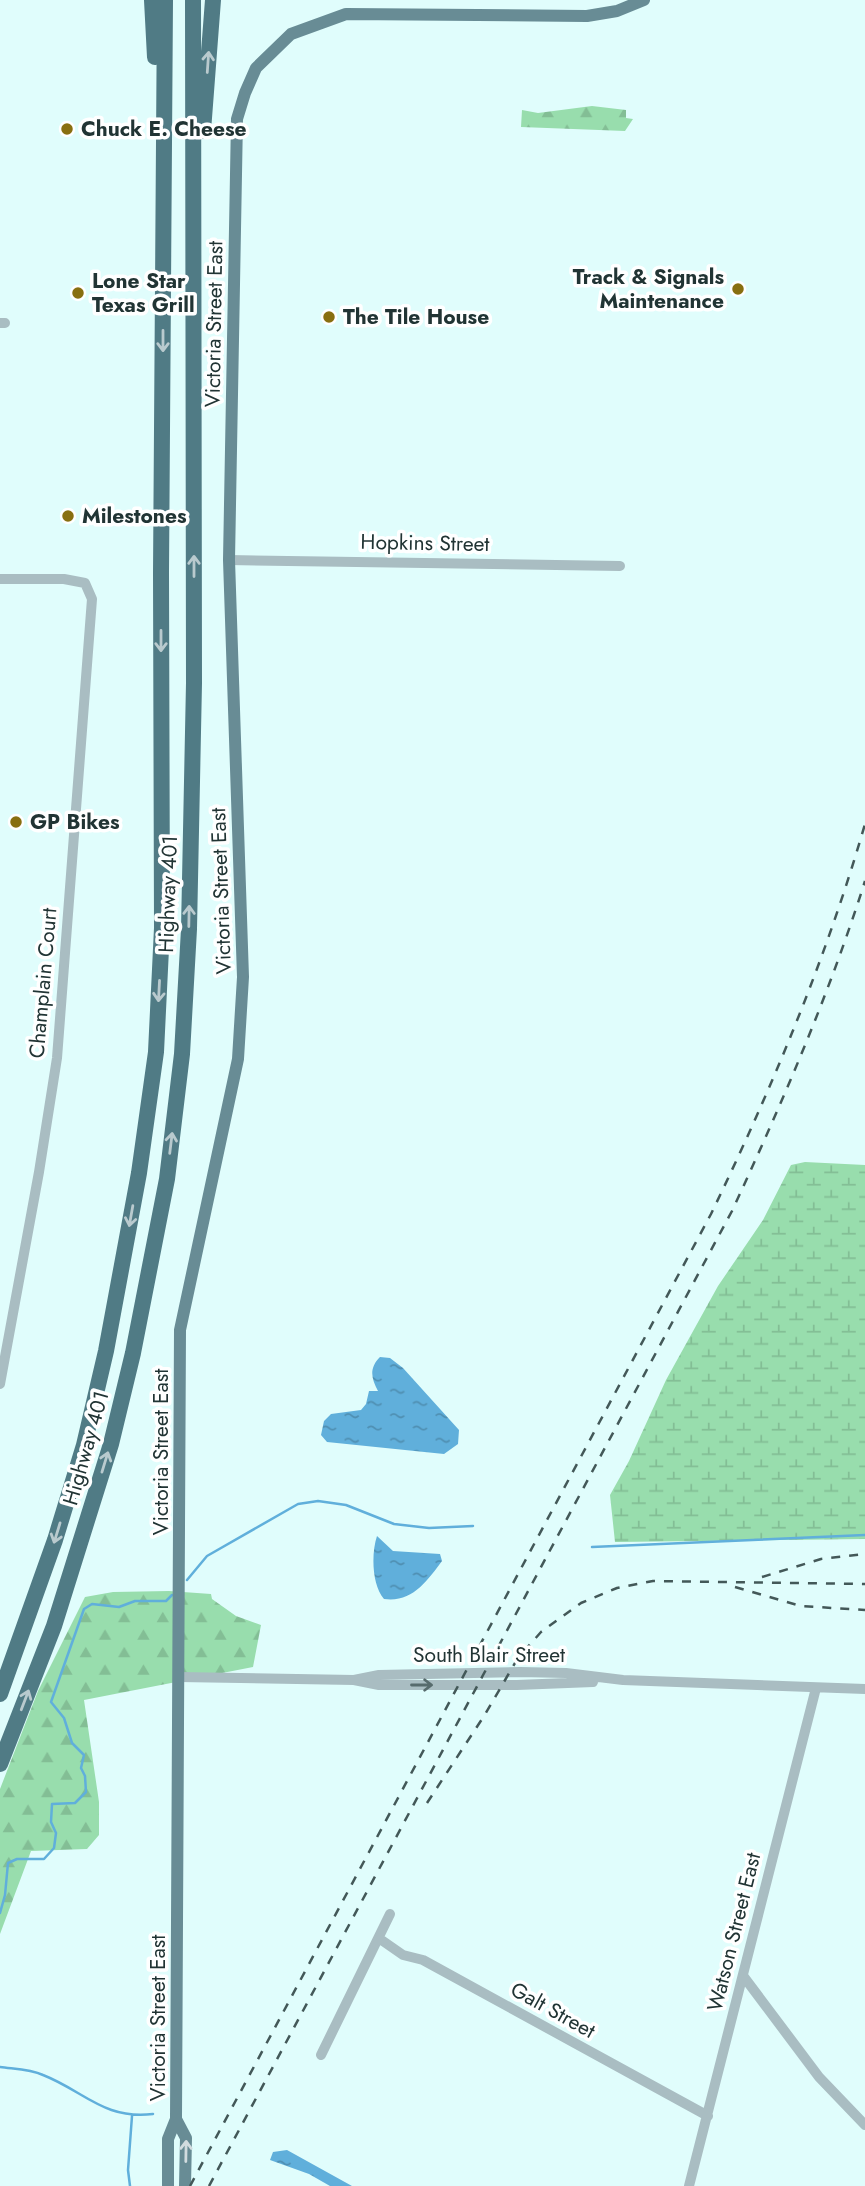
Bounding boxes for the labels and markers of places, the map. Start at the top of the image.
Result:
place label: Chuck E. Cheese [81,114,247,144]
marker: Chuck E. Cheese [59,121,75,137]
place label: Track & Signals Maintenance [573,262,724,316]
place label: Lone Star Texas Grill [92,266,195,320]
marker: Track & Signals Maintenance [730,281,746,297]
marker: Lone Star Texas Grill [70,285,86,301]
place label: The Tile House [343,302,489,332]
marker: The Tile House [321,309,337,325]
place label: Milestones [82,501,187,531]
marker: Milestones [60,508,76,524]
place label: GP Bikes [30,807,120,837]
marker: GP Bikes [8,814,24,830]

